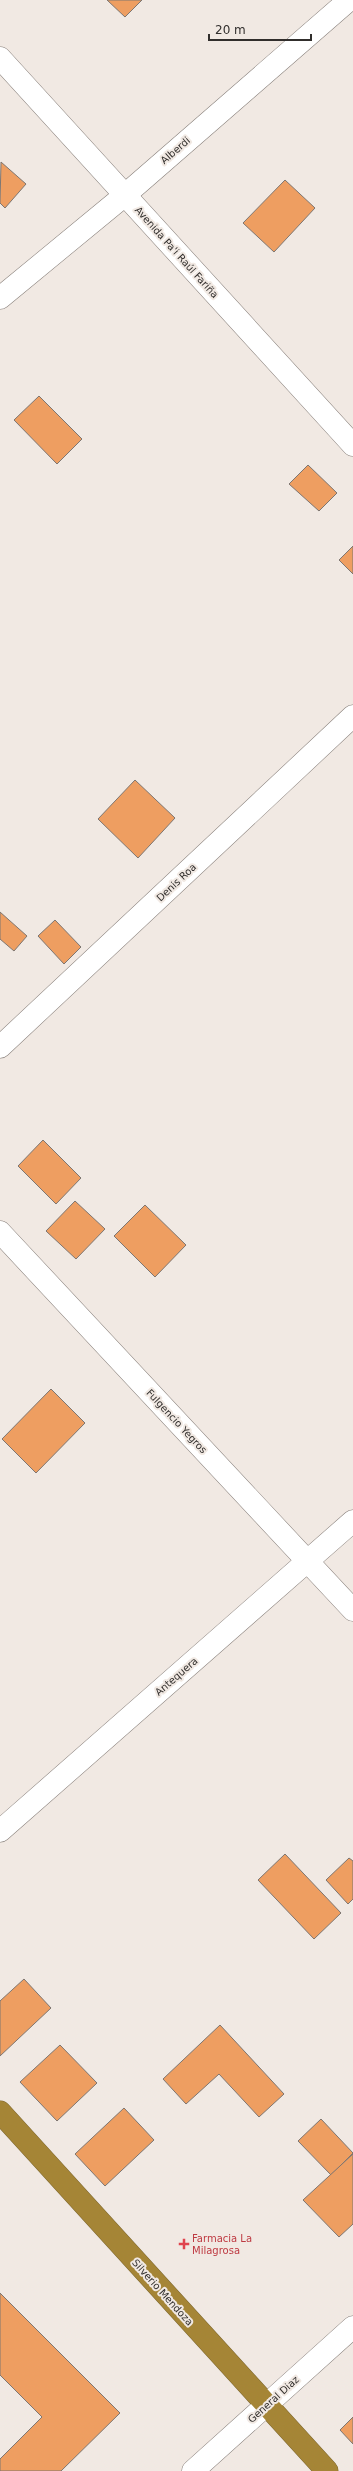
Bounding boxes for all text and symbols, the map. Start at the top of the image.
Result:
scale bar [209,16,311,42]
text: 20 m [215,23,246,37]
street label: Alberdi [158,135,192,166]
street label: Avenida Pa'i Raúl Fariña [133,204,221,300]
street label: Denis Roa [154,861,198,903]
street label: Fulgencio Yegros [144,1387,209,1456]
street label: Antequera [153,1655,200,1698]
place label: Farmacia La Milagrosa [192,2233,252,2256]
marker: Farmacia La Milagrosa [179,2239,189,2249]
street label: Silverio Mendoza [130,2257,195,2328]
street label: General Diaz [246,2374,301,2425]

